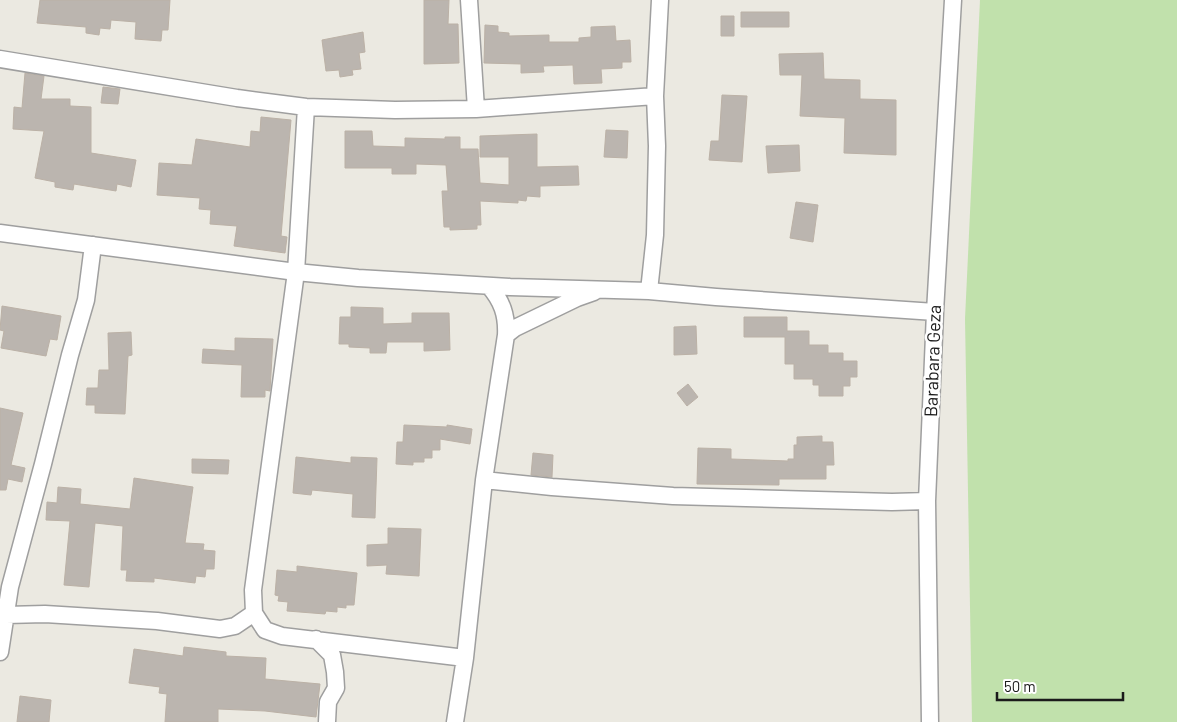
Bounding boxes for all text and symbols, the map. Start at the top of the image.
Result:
street label: Barabara Geza [919,304,945,417]
scale bar [997,670,1123,702]
text: 50 m [1004,677,1036,695]

